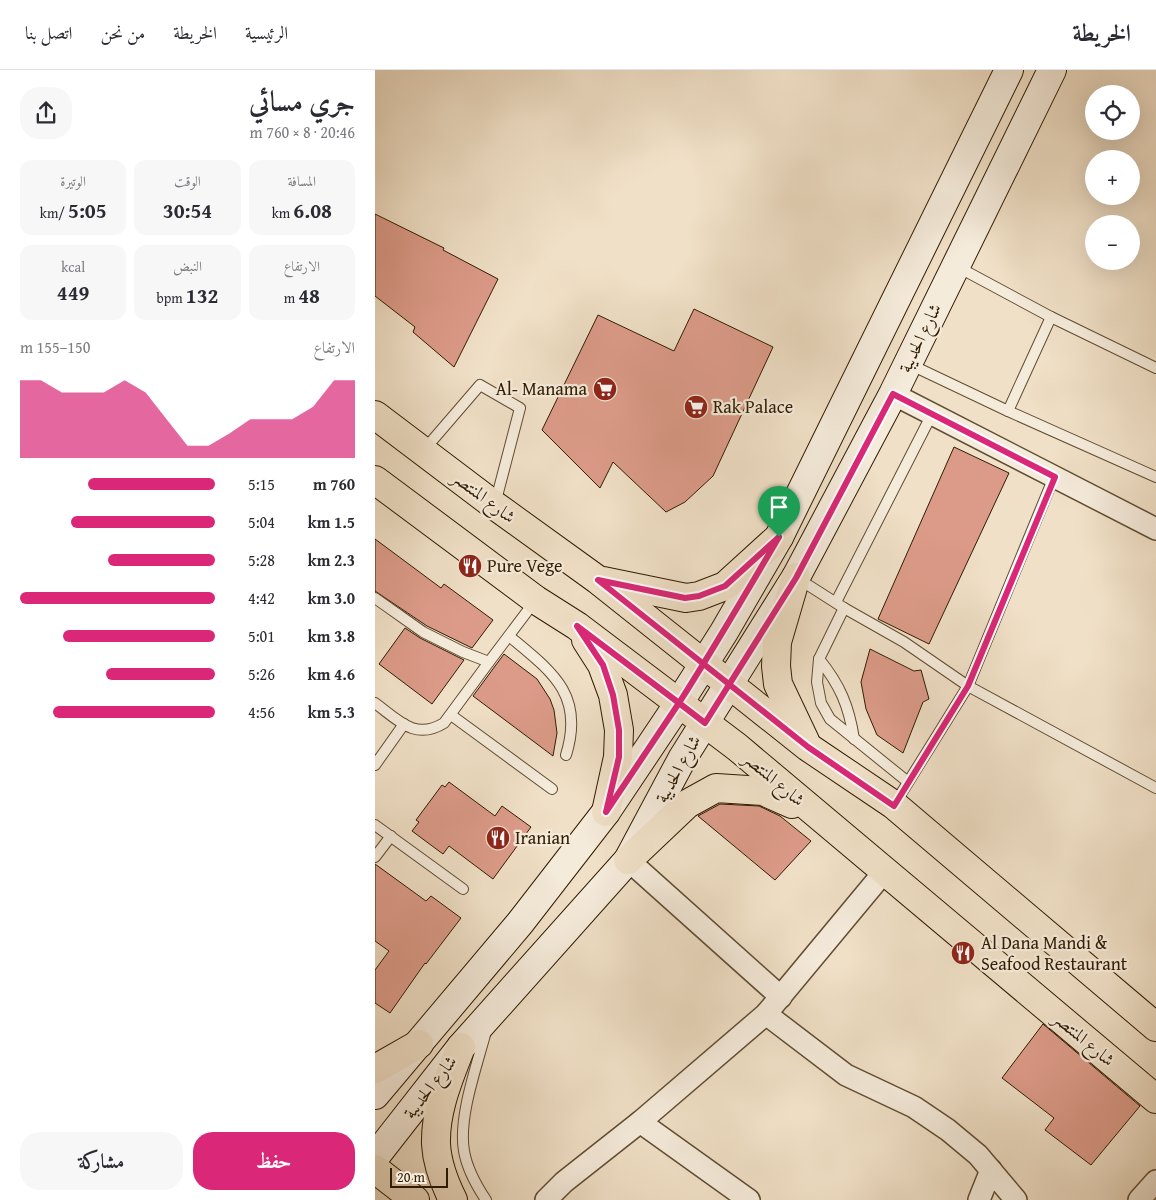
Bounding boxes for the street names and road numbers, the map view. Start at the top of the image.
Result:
street label: شارع الحديبة [891,299,950,378]
street label: شارع المنتصر [444,463,522,531]
street label: شارع الحديبة [648,730,709,809]
street label: شارع المنتصر [735,743,811,814]
street label: شارع المنتصر [1045,1003,1121,1074]
street label: شارع الحديبة [396,1049,465,1125]

